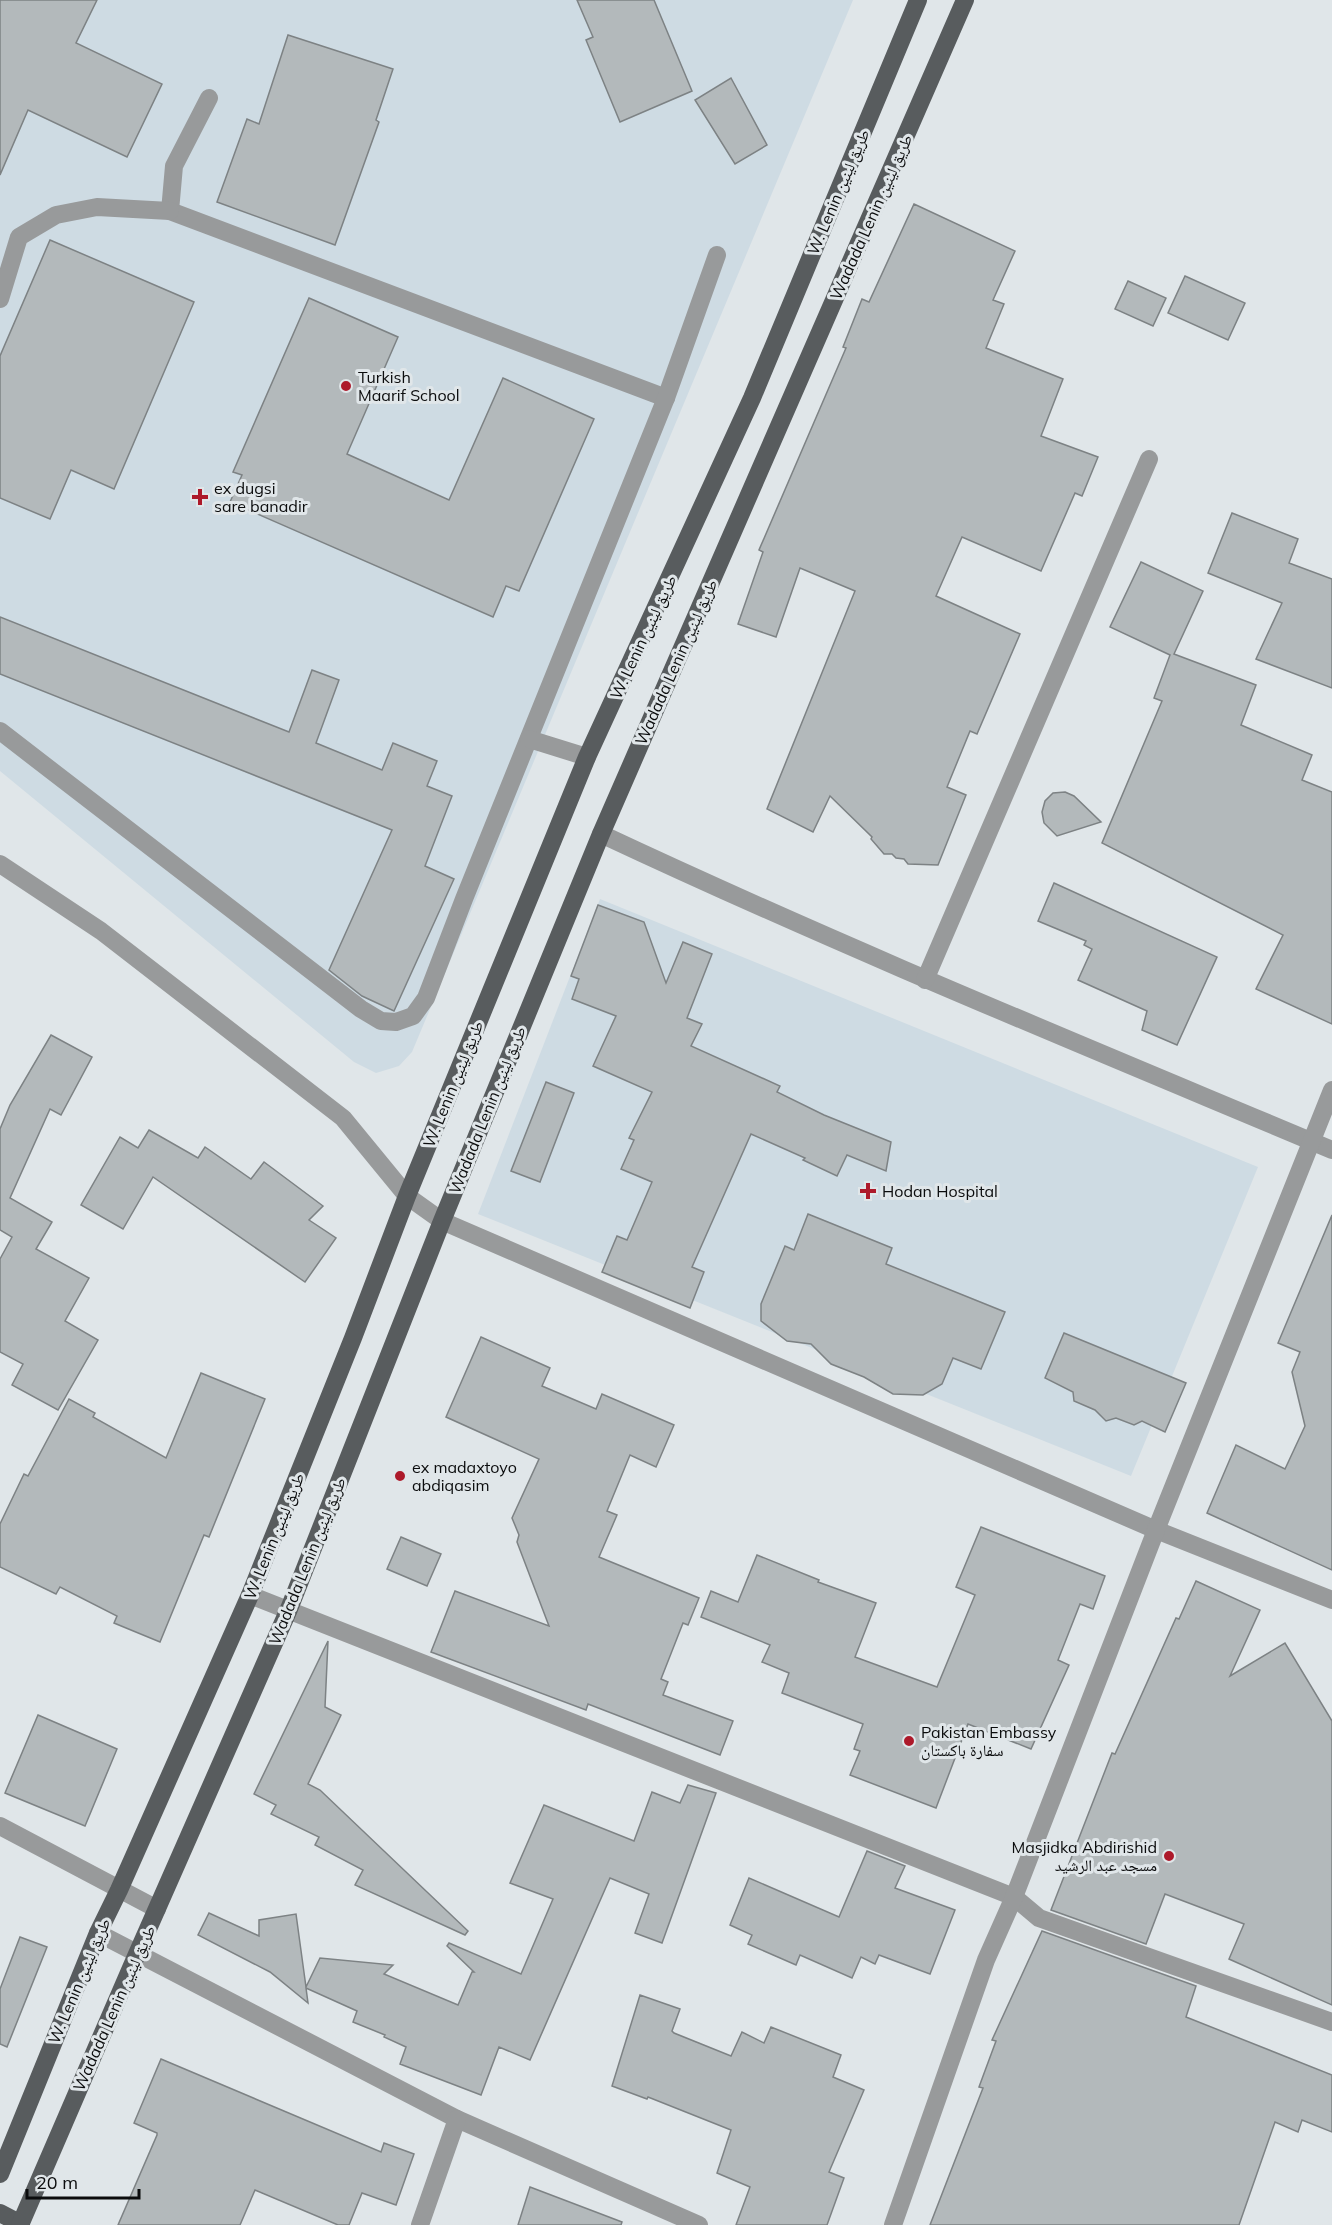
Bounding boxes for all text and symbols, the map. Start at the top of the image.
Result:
street label: W. Lenin طريق لينين [802,126,874,258]
street label: Wadada Lenin طريق لينين [825,131,917,303]
place label: Turkish Maarif School [358,367,459,405]
marker: Turkish Maarif School [339,379,353,393]
place label: ex dugsi sare banadir [214,478,308,516]
marker: ex dugsi sare banadir [191,488,209,506]
street label: W. Lenin طريق لينين [605,572,681,703]
street label: Wadada Lenin طريق لينين [630,576,722,748]
street label: W. Lenin طريق لينين [418,1018,488,1151]
street label: Wadada Lenin طريق لينين [444,1023,531,1197]
place label: Hodan Hospital [882,1181,998,1201]
marker: Hodan Hospital [859,1182,877,1200]
place label: ex madaxtoyo abdiqasim [412,1457,517,1495]
marker: ex madaxtoyo abdiqasim [393,1469,407,1483]
street label: W. Lenin طريق لينين [239,1470,309,1603]
street label: Wadada Lenin طريق لينين [264,1474,351,1648]
place label: Pakistan Embassy سفارة باكستان [921,1722,1057,1761]
marker: Pakistan Embassy سفارة باكستان [902,1734,916,1748]
place label: Masjidka Abdirishid مسجد عبد الرشيد [1011,1837,1157,1875]
marker: Masjidka Abdirishid مسجد عبد الرشيد [1162,1849,1176,1863]
street label: W. Lenin طريق لينين [43,1915,115,2047]
street label: Wadada Lenin طريق لينين [68,1922,160,2094]
scale bar [27,2162,140,2200]
text: 20 m [36,2171,78,2194]

